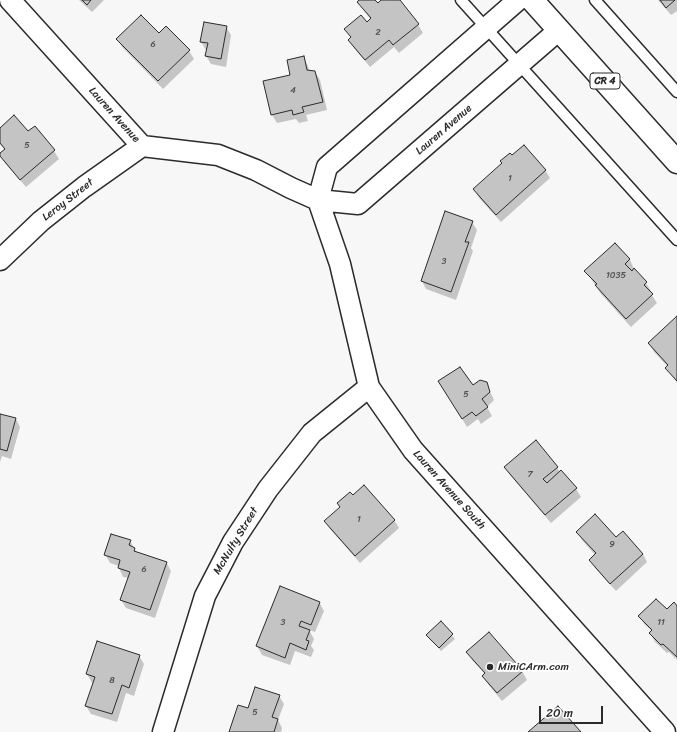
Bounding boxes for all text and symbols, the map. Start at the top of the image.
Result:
house number: 2 [375,28,381,38]
house number: 6 [150,40,156,50]
road number: CR 4 [590,73,620,89]
street label: Lauren Avenue [86,84,142,146]
house number: 4 [290,86,296,96]
street label: Lauren Avenue [413,102,475,158]
house number: 5 [24,141,30,151]
house number: 1 [508,174,512,184]
street label: Leroy Street [40,176,96,224]
house number: 3 [442,257,446,267]
house number: 1035 [606,271,626,281]
house number: 5 [463,390,469,400]
street label: Lauren Avenue South [410,448,488,532]
house number: 7 [527,470,533,480]
street label: McNulty Street [211,505,261,577]
house number: 1 [357,515,361,525]
house number: 9 [609,540,615,550]
house number: 6 [141,565,147,575]
house number: 3 [281,618,285,628]
house number: 11 [657,618,665,628]
place label: MiniCArm.com [498,660,569,674]
marker: MiniCArm.com [485,662,495,672]
house number: 8 [109,676,115,686]
scale bar [541,698,605,724]
text: 20 m [546,702,573,724]
house number: 5 [252,708,258,718]

